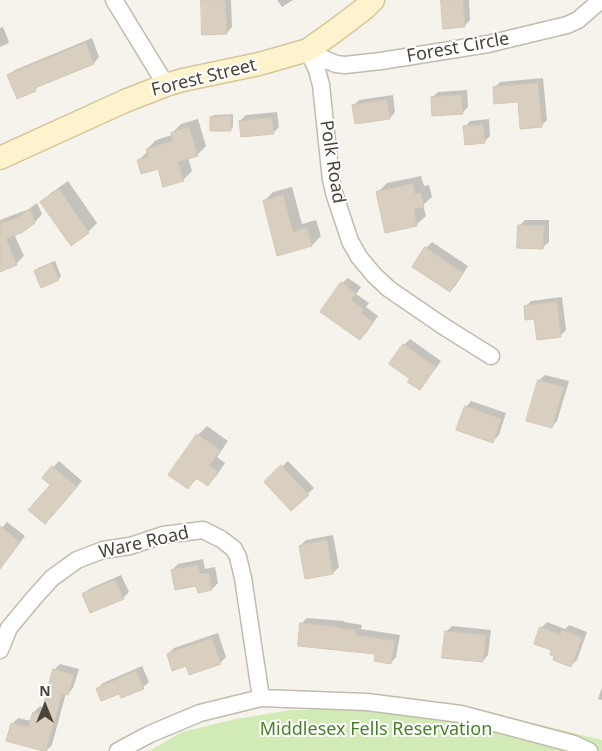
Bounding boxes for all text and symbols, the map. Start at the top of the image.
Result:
street label: Forest Circle [405,28,511,68]
street label: Forest Street [149,55,259,101]
street label: Polk Road [315,119,349,205]
street label: Ware Road [97,522,191,564]
north arrow [20,681,70,731]
text: N [39,681,51,700]
park label: Middlesex Fells Reservation [260,719,492,741]

